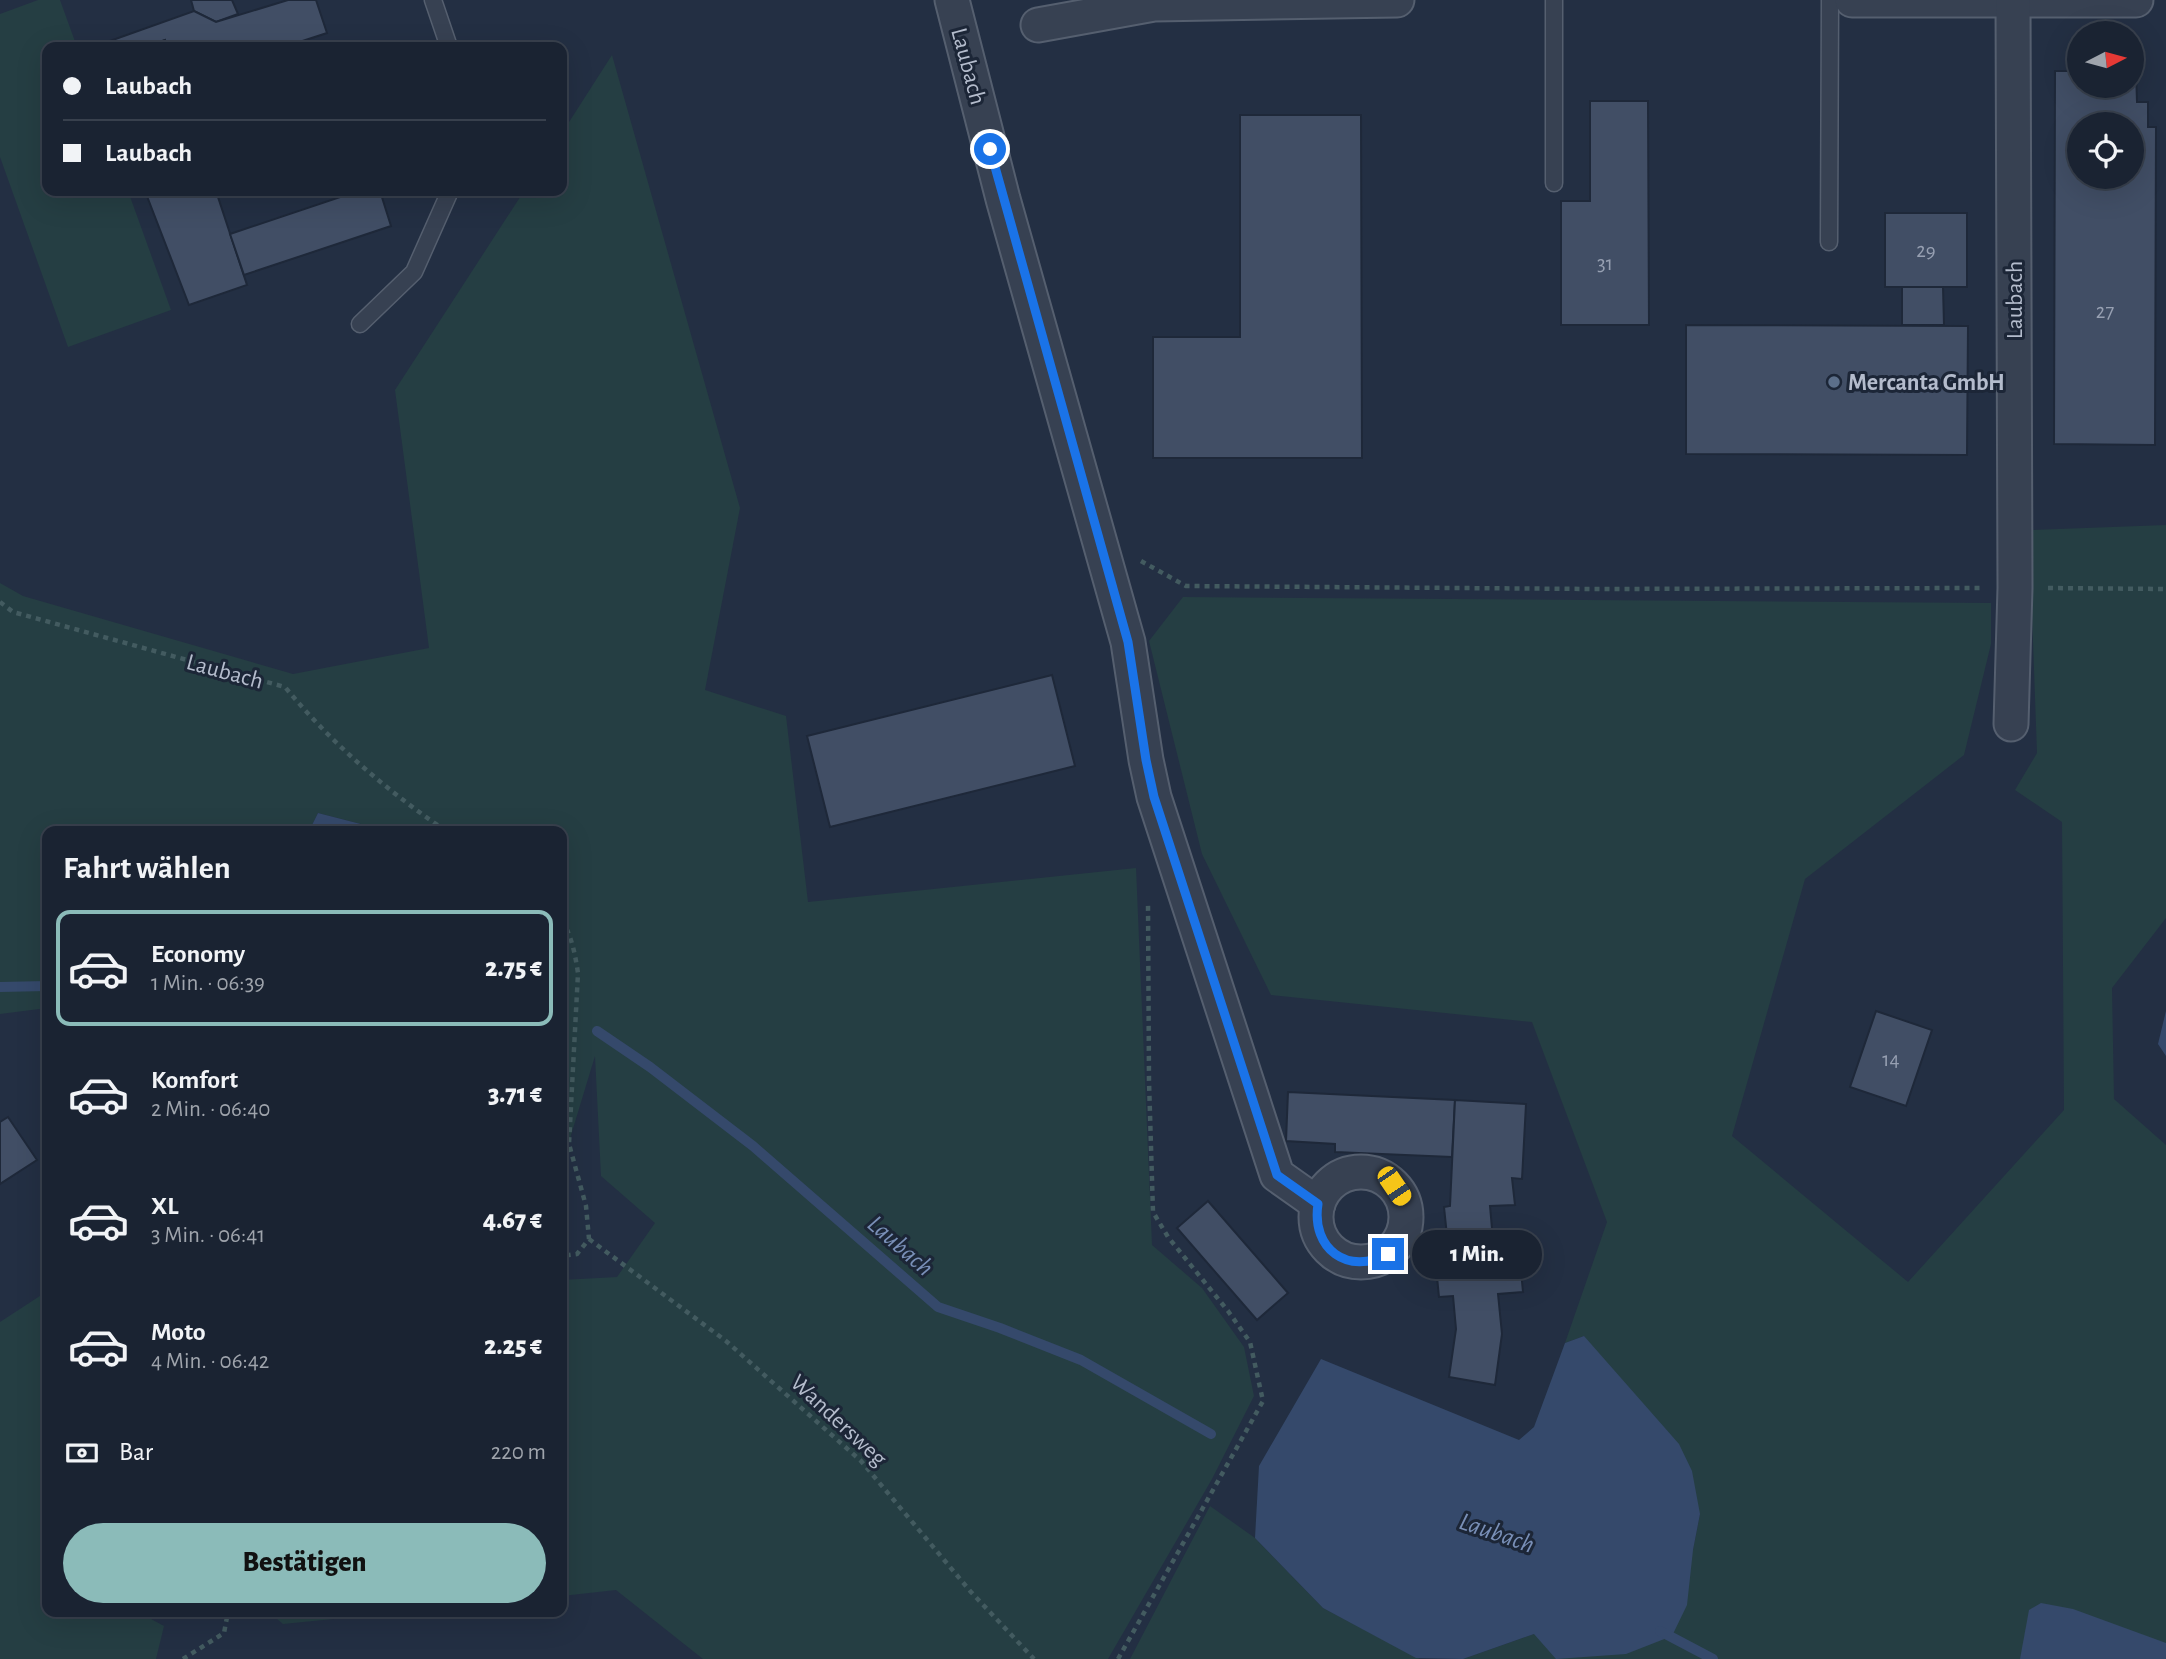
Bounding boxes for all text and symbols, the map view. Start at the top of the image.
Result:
north arrow [2067,21,2144,98]
map controls [2067,21,2144,189]
street label: Laubach [946,25,990,107]
text: Laubach [105,73,192,99]
button: locate [2067,112,2144,189]
route start [974,133,1006,165]
text: Laubach [105,140,192,166]
house number: 29 [1916,240,1936,261]
house number: 31 [1597,253,1613,274]
street label: Laubach [2003,261,2027,339]
house number: 27 [2096,301,2114,322]
place label: Mercanta GmbH [1848,371,2005,395]
marker: Mercanta GmbH [1826,374,1842,390]
street label: Laubach [184,650,266,694]
text: Fahrt wählen [63,852,231,884]
icon: car [67,937,130,1000]
text: Economy [151,941,245,967]
text: 2.75 € [485,955,542,981]
text: 1 Min. · 06:39 [151,972,265,995]
house number: 14 [1882,1049,1900,1070]
icon: car [67,1063,130,1126]
text: Komfort [151,1067,238,1093]
text: 3.71 € [488,1081,542,1107]
text: 2 Min. · 06:40 [151,1098,270,1121]
car [1374,1163,1415,1209]
icon: car [67,1189,130,1252]
text: XL [151,1193,178,1219]
text: 4.67 € [483,1207,542,1233]
water label: Laubach [863,1211,938,1281]
text: 3 Min. · 06:41 [151,1224,265,1247]
callout: 1 Min. [1412,1230,1542,1278]
route end [1372,1238,1404,1270]
text: 1 Min. [1450,1243,1504,1266]
icon: car [67,1315,130,1378]
text: Moto [151,1319,206,1345]
text: 2.25 € [484,1333,542,1359]
text: 4 Min. · 06:42 [151,1350,269,1373]
street label: Wandersweg [786,1370,891,1471]
icon: cash [63,1434,101,1472]
text: Bar [119,1439,153,1465]
text: 220 m [491,1441,546,1464]
water label: Laubach [1456,1508,1538,1558]
button: Bestätigen [63,1523,546,1603]

